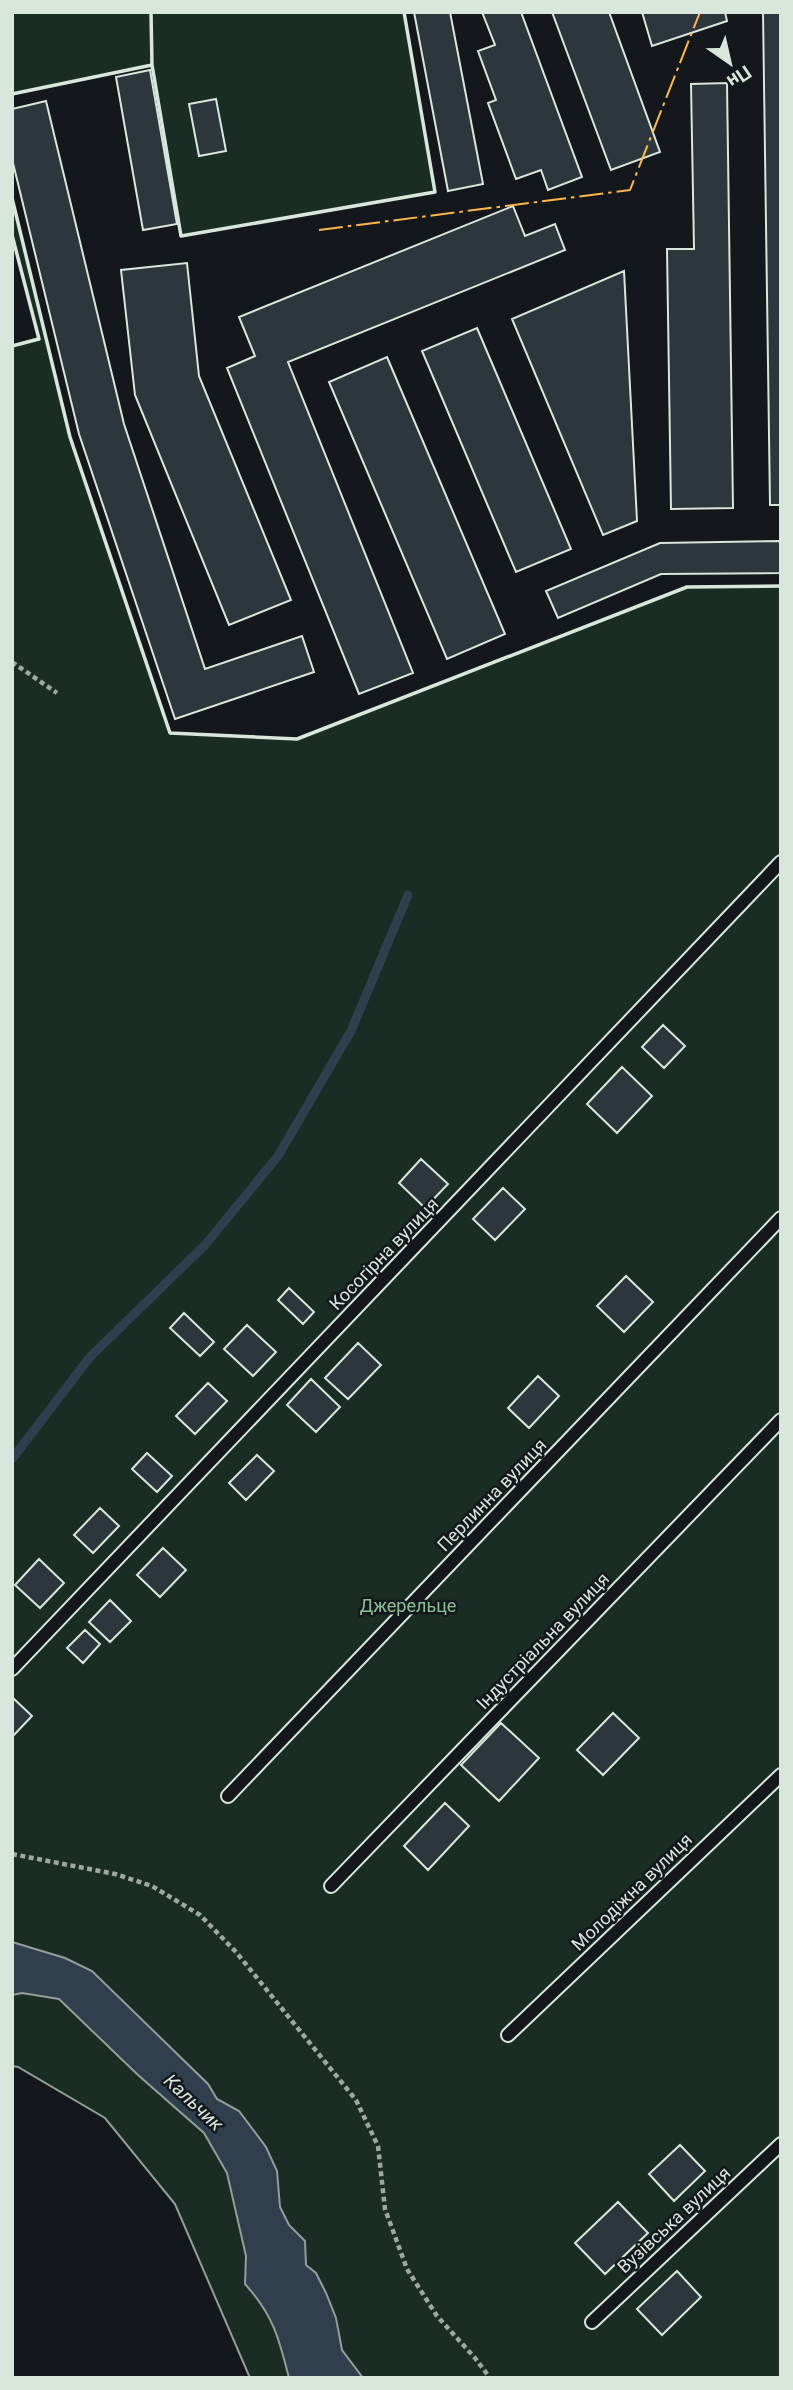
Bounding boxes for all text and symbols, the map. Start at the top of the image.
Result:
north arrow [695,28,765,98]
text: Пн [723,60,756,93]
street label: Косогірна вулиця [325,1193,443,1314]
street label: Перлинна вулиця [433,1434,551,1555]
street label: Індустріальна вулиця [472,1568,613,1713]
park label: Джерельце [360,1595,456,1616]
street label: Молодіжна вулиця [567,1829,696,1955]
water label: Кальчик [159,2069,229,2136]
street label: Вузівська вулиця [613,2162,734,2277]

